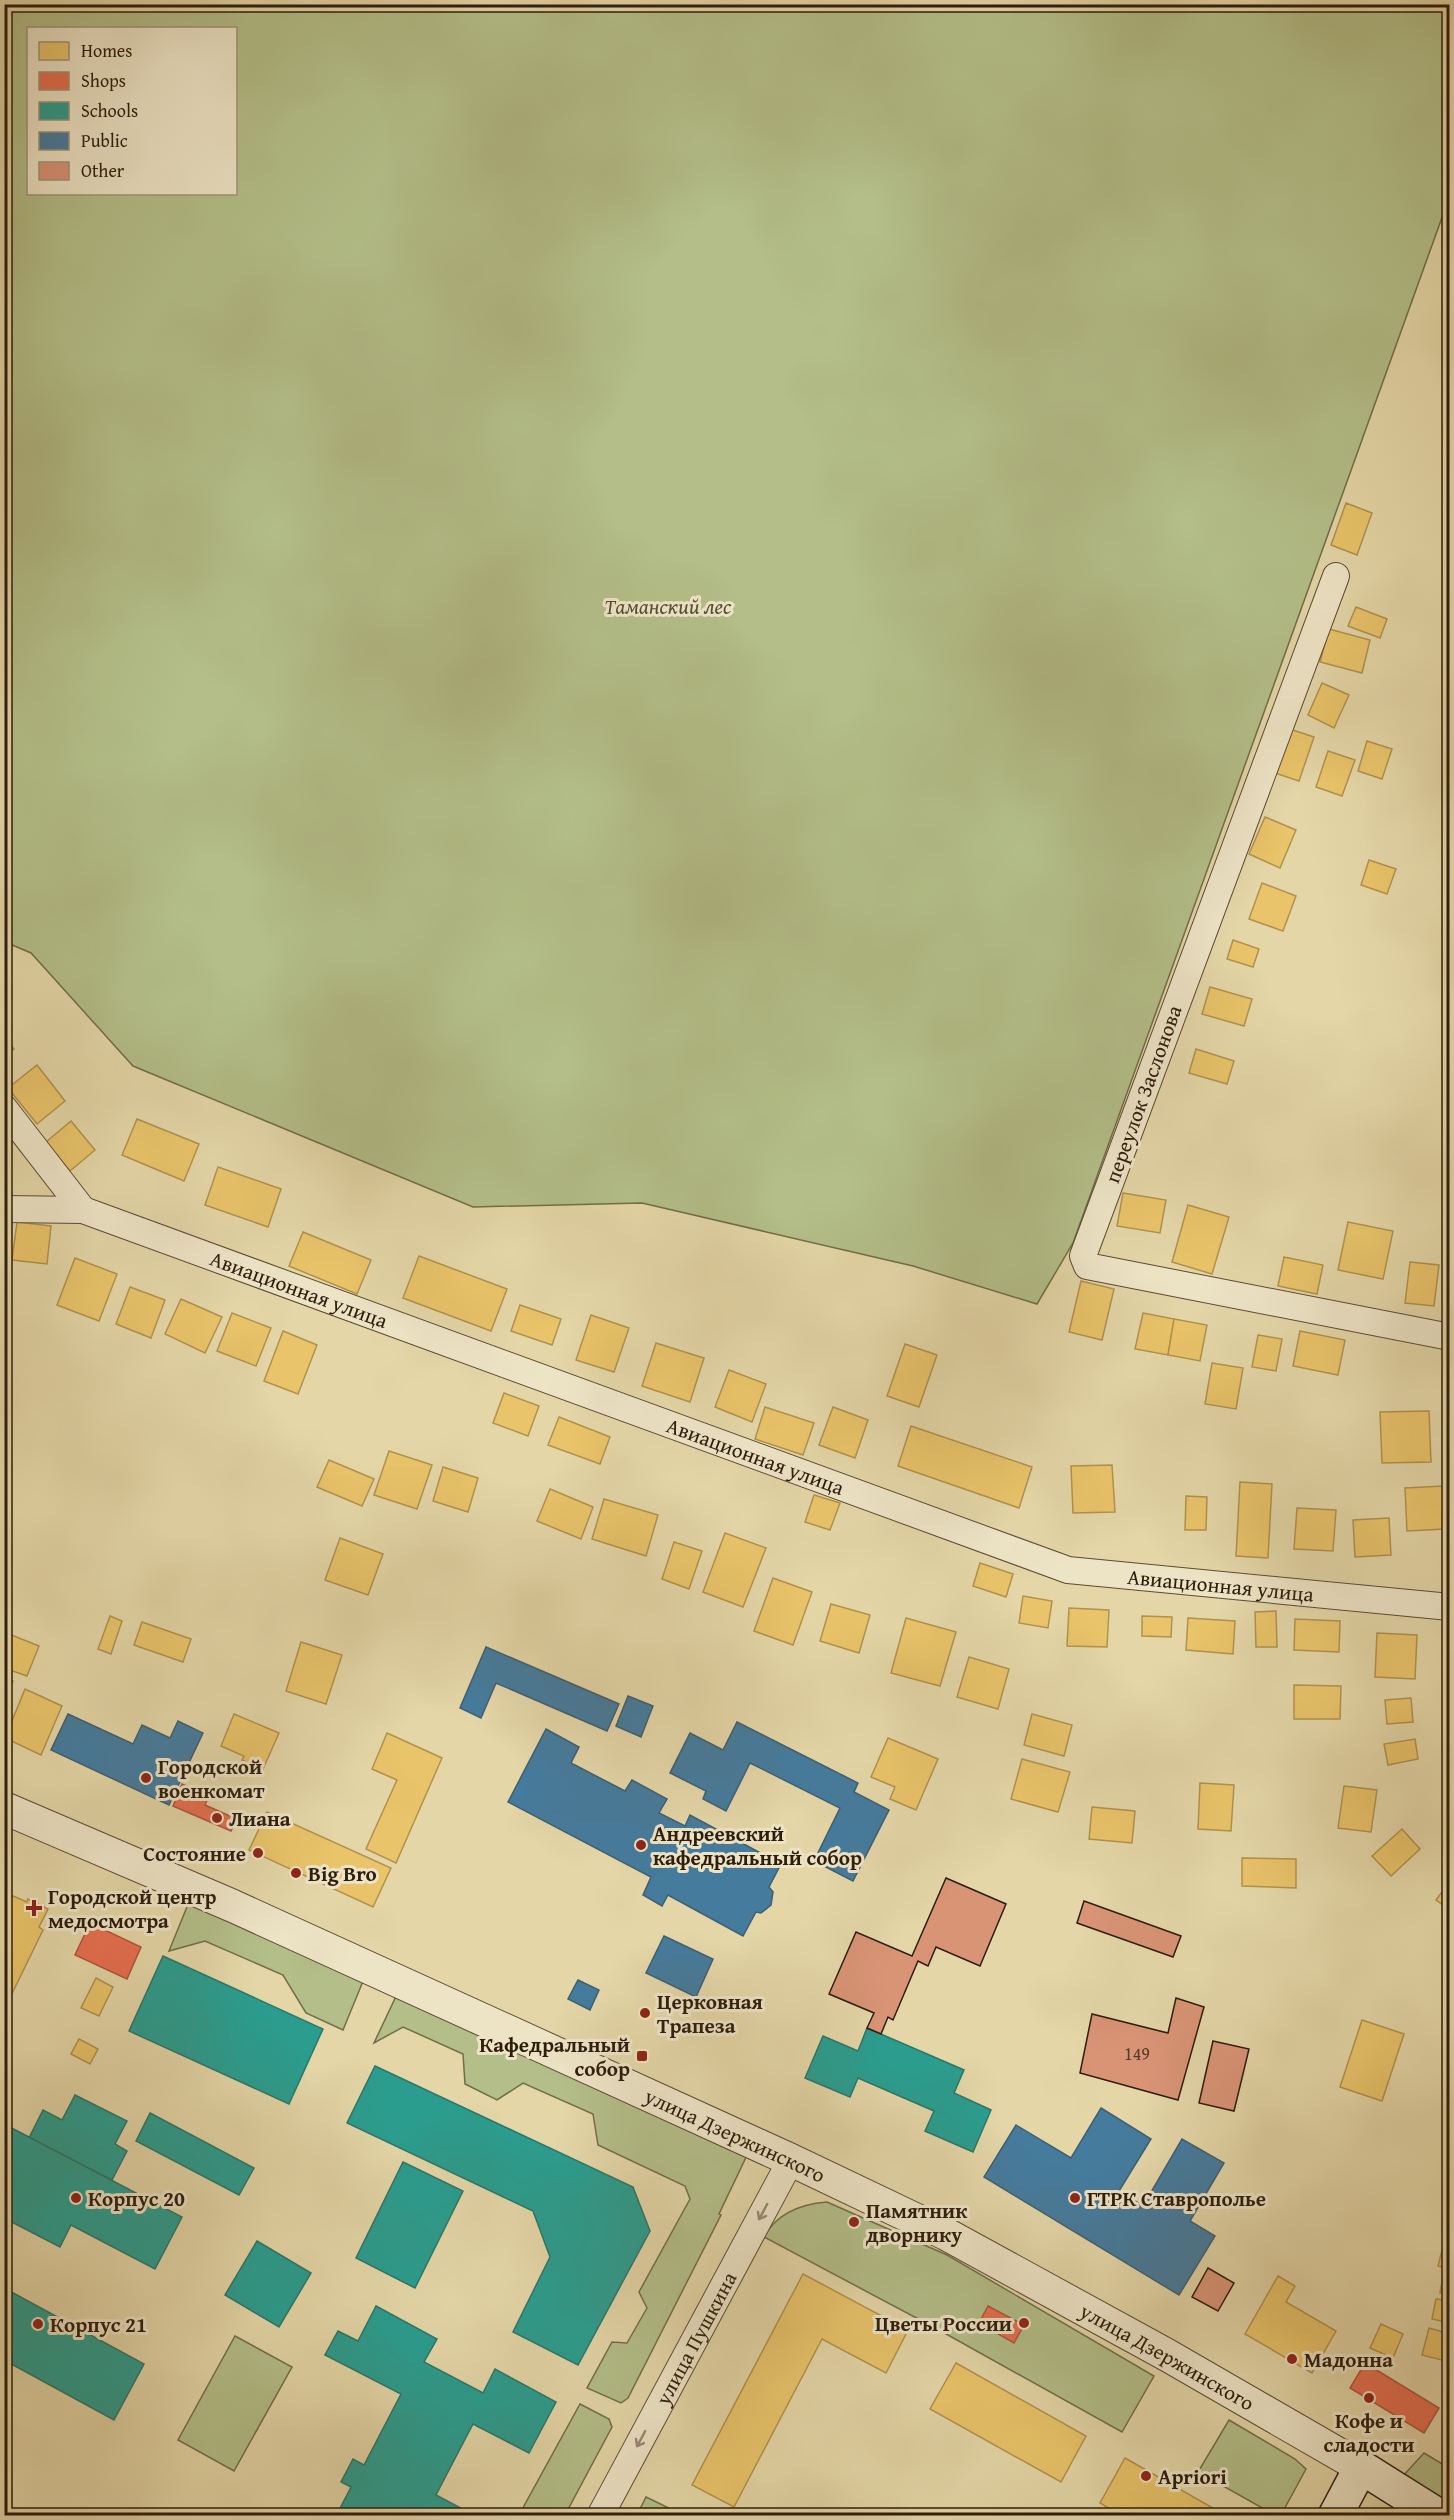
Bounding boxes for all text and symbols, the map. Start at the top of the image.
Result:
legend [27,27,237,195]
text: Homes [81,37,132,64]
text: Shops [81,67,126,94]
text: Schools [81,97,138,124]
text: Public [81,127,128,154]
text: Other [81,157,125,184]
park label: Таманский лес [605,591,732,622]
street label: переулок Заслонова [1096,1001,1190,1187]
street label: Авиационная улица [206,1242,392,1336]
street label: Авиационная улица [662,1409,849,1502]
street label: Авиационная улица [1126,1560,1315,1609]
place label: Городской военкомат [158,1751,265,1806]
marker: Городской военкомат [139,1771,153,1785]
place label: Лиана [229,1803,291,1834]
marker: Лиана [210,1811,224,1825]
place label: Андреевский кафедральный собор [653,1818,862,1873]
place label: Состояние [143,1838,246,1869]
marker: Андреевский кафедральный собор [634,1838,648,1852]
marker: Состояние [251,1846,265,1860]
place label: Big Bro [308,1858,377,1889]
marker: Big Bro [289,1866,303,1880]
place label: Городской центр медосмотра [48,1881,216,1936]
marker: Городской центр медосмотра [25,1899,43,1917]
place label: Церковная Трапеза [657,1986,763,2041]
marker: Церковная Трапеза [638,2006,652,2020]
place label: Кафедральный собор [479,2029,630,2084]
house number: 149 [1124,2040,1150,2067]
marker: Кафедральный собор [635,2049,649,2063]
street label: улица Дзержинского [639,2080,831,2190]
place label: Корпус 20 [88,2183,185,2214]
place label: ГТРК Ставрополье [1087,2183,1266,2214]
marker: Корпус 20 [69,2191,83,2205]
marker: ГТРК Ставрополье [1068,2191,1082,2205]
place label: Памятник дворнику [866,2195,968,2250]
one-way arrow [757,2202,768,2220]
marker: Памятник дворнику [847,2215,861,2229]
street label: улица Пушкина [647,2266,744,2411]
street label: улица Дзержинского [1074,2294,1261,2418]
place label: Цветы России [875,2308,1012,2339]
place label: Корпус 21 [50,2309,147,2340]
marker: Цветы России [1017,2316,1031,2330]
marker: Корпус 21 [31,2317,45,2331]
place label: Мадонна [1304,2344,1393,2375]
marker: Мадонна [1285,2352,1299,2366]
marker: Кофе и сладости [1362,2391,1376,2405]
place label: Кофе и сладости [1324,2405,1414,2460]
one-way arrow [635,2430,647,2447]
place label: Apriori [1158,2461,1227,2492]
marker: Apriori [1139,2469,1153,2483]

